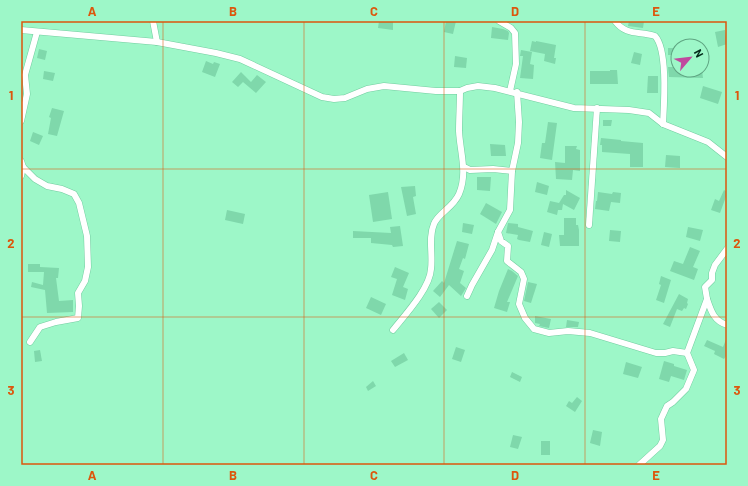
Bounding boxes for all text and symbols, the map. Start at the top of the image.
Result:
text: A [88,3,97,19]
text: B [229,3,237,19]
text: C [370,3,378,19]
text: D [511,3,519,19]
text: E [652,3,660,19]
north arrow [670,38,710,78]
text: N [692,47,707,59]
text: 1 [9,87,13,103]
text: 1 [735,87,739,103]
text: 2 [7,235,15,251]
text: 2 [733,235,741,251]
text: 3 [7,382,15,398]
text: 3 [733,382,741,398]
text: A [88,467,97,483]
text: B [229,467,237,483]
text: C [370,467,378,483]
text: D [511,467,519,483]
text: E [652,467,660,483]

